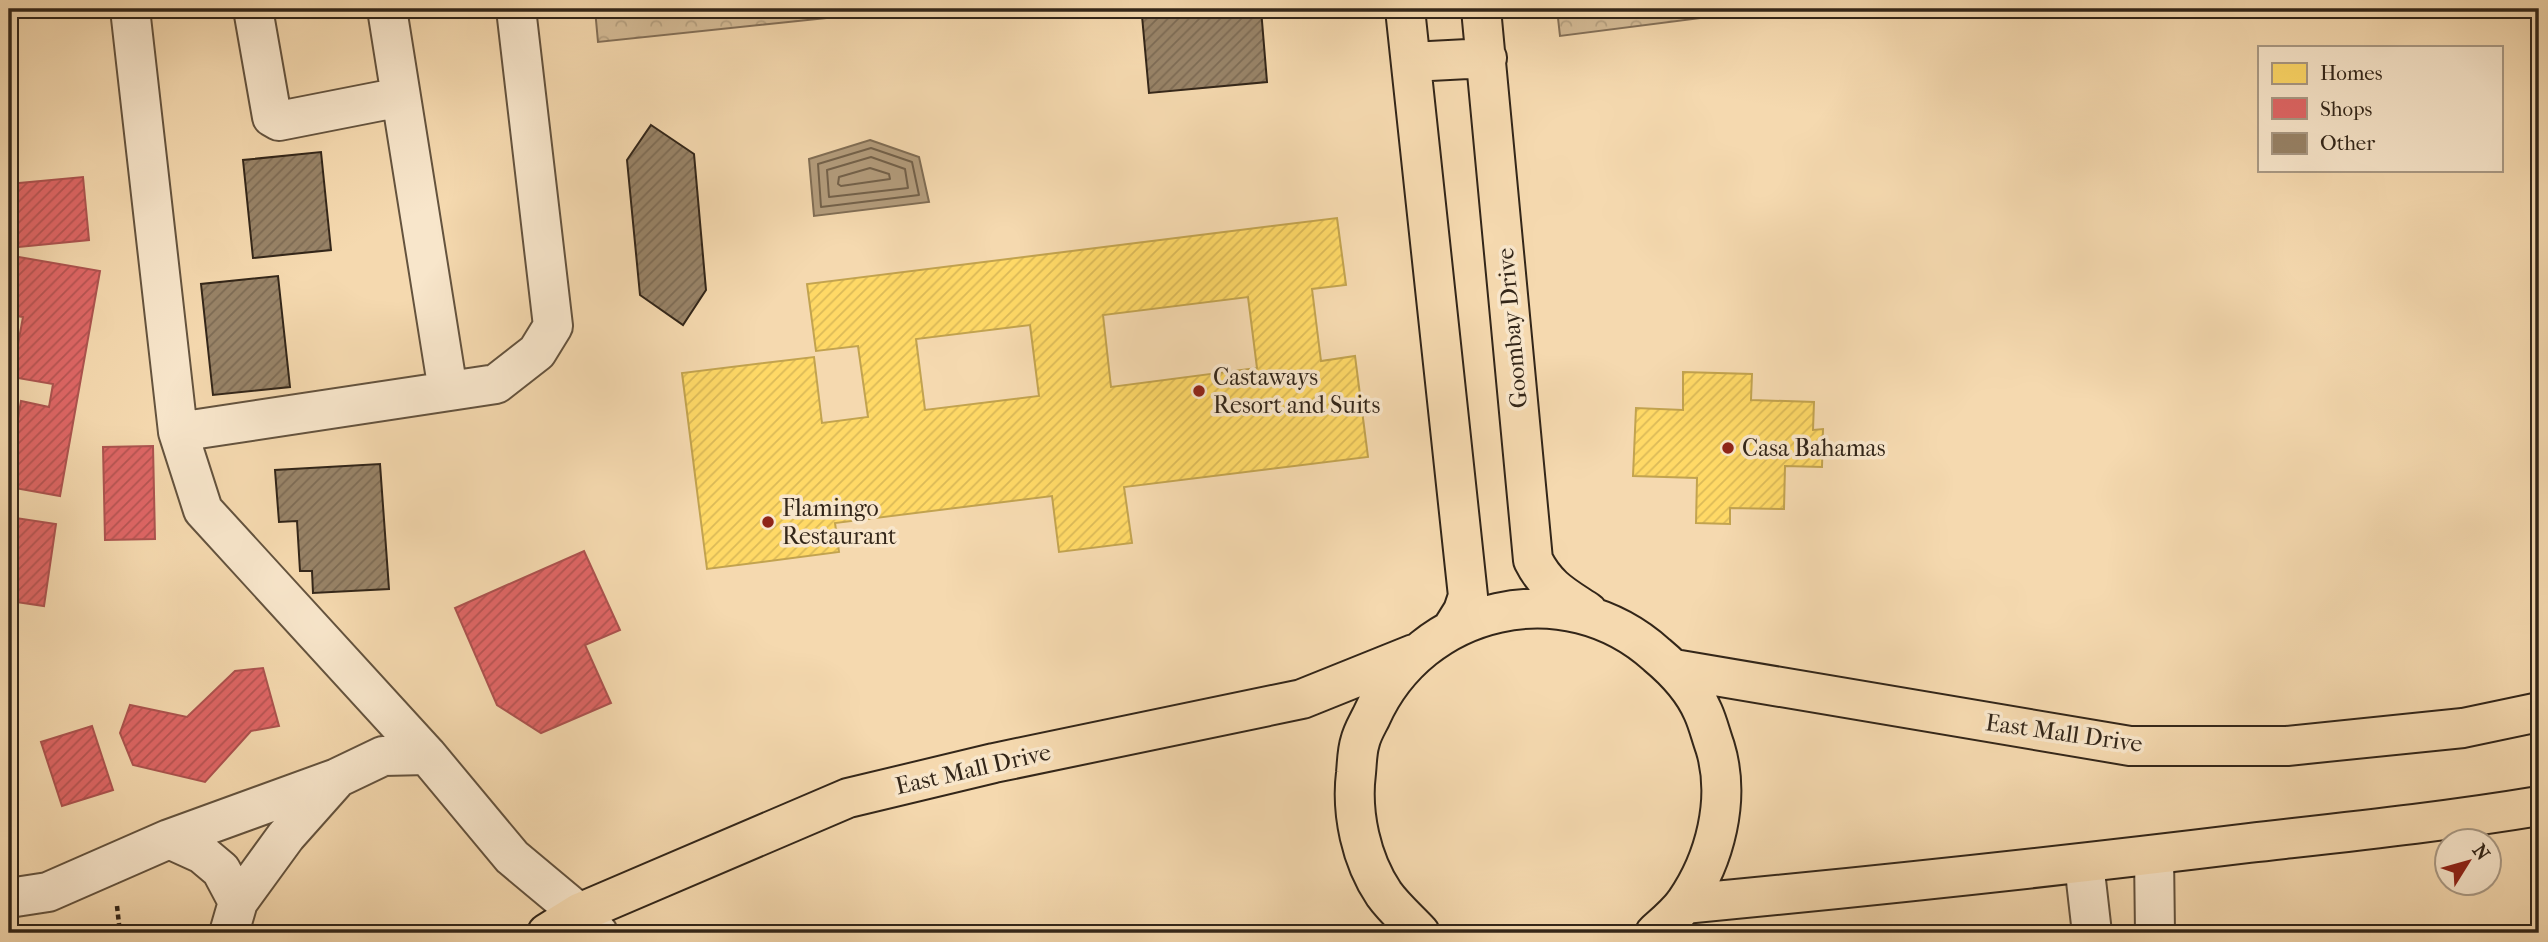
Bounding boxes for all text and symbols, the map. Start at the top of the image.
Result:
legend [2258,46,2502,172]
text: Homes [2320,61,2383,85]
text: Shops [2320,97,2373,121]
text: Other [2320,131,2375,155]
street label: Goombay Drive [1491,246,1533,409]
place label: Castaways Resort and Suits [1213,363,1380,419]
marker: Castaways Resort and Suits [1191,383,1207,399]
place label: Casa Bahamas [1742,434,1886,462]
marker: Casa Bahamas [1720,440,1736,456]
place label: Flamingo Restaurant [782,494,897,550]
marker: Flamingo Restaurant [760,514,776,530]
street label: East Mall Drive [1984,708,2145,758]
street label: East Mall Drive [893,738,1053,800]
north arrow [2432,827,2502,897]
text: N [2468,840,2494,865]

